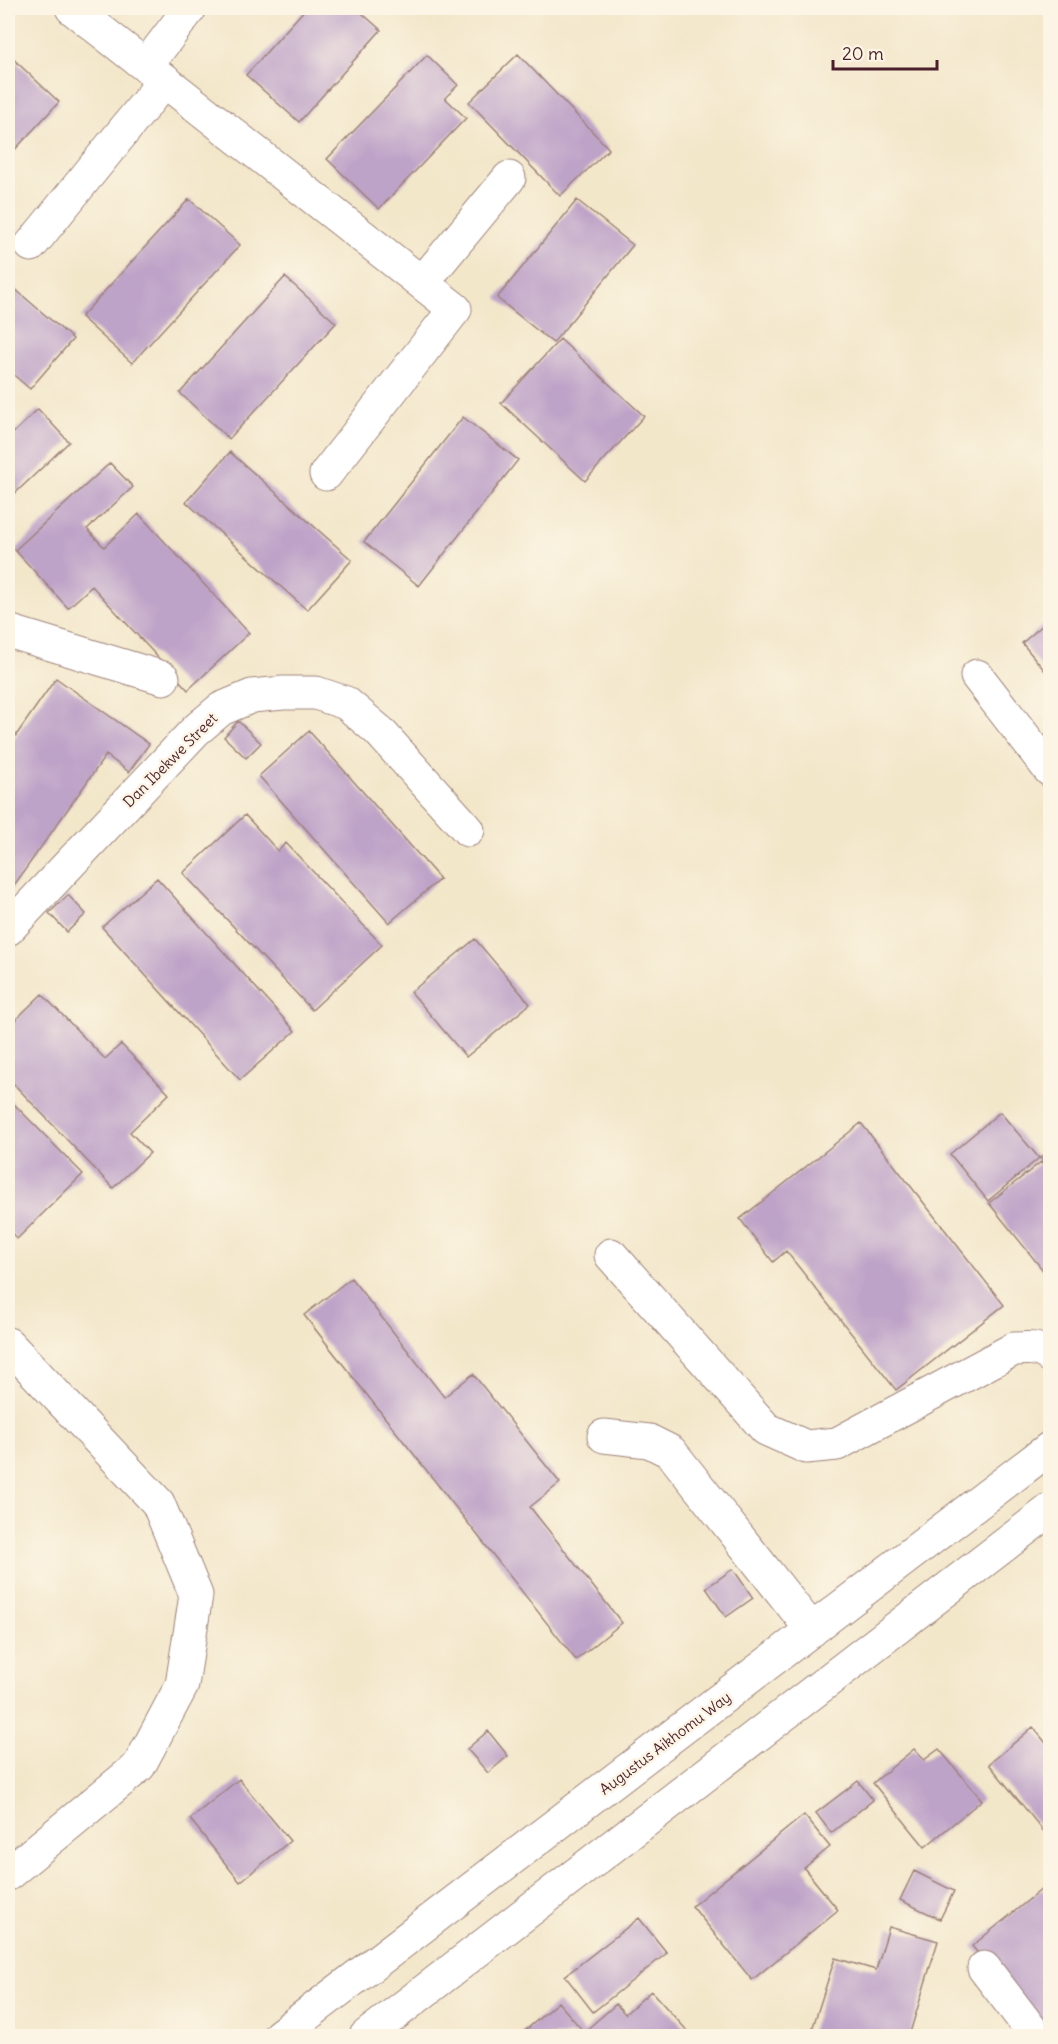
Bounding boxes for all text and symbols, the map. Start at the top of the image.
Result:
scale bar [833,33,936,71]
text: 20 m [842,42,884,65]
street label: Dan Ibekwe Street [119,709,221,811]
street label: Augustus Aikhomu Way [595,1687,735,1799]

